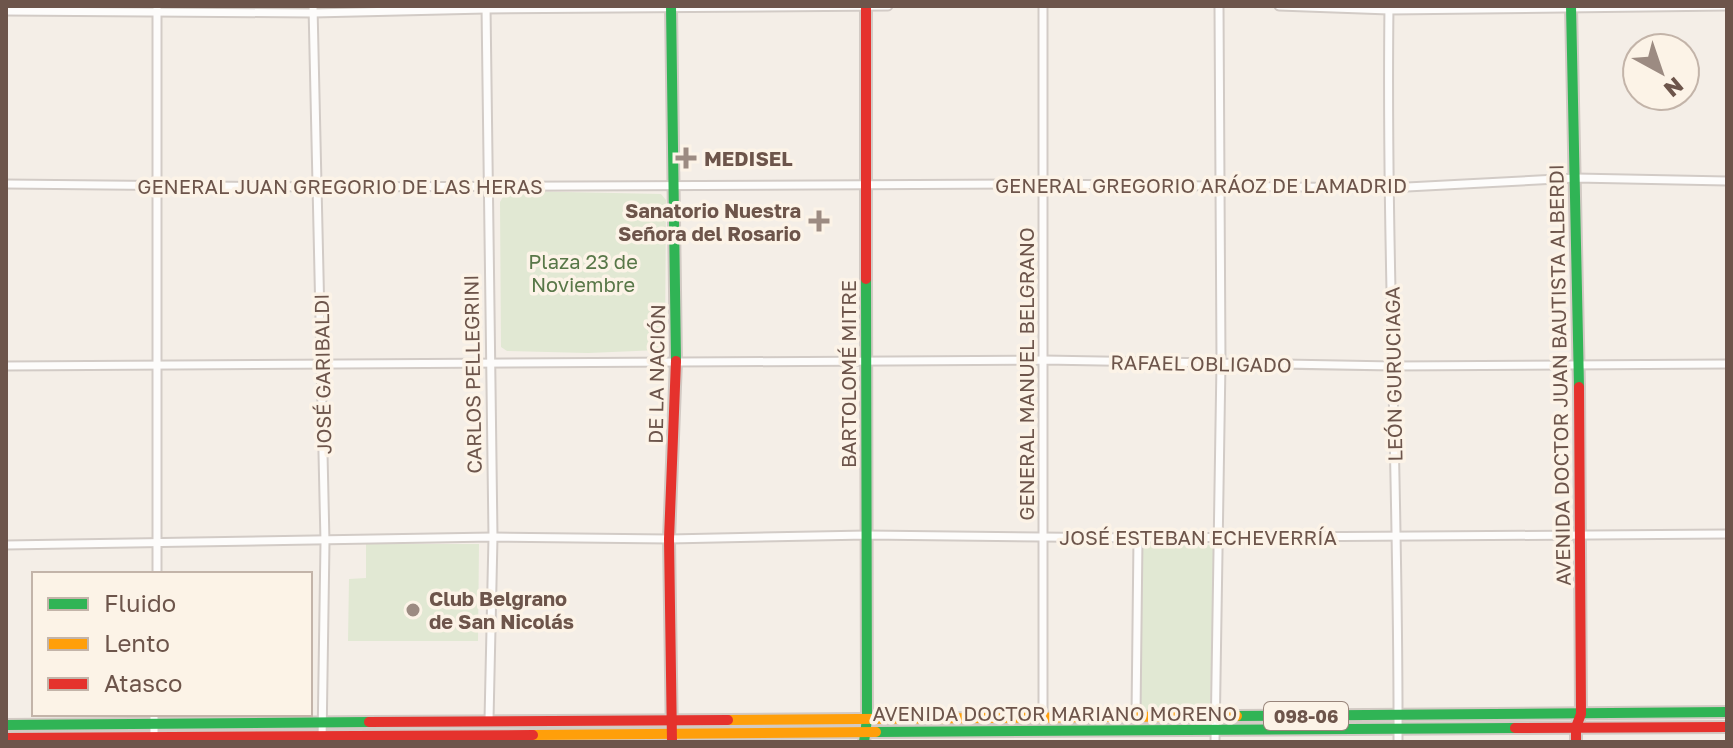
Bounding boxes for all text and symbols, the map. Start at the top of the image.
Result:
north arrow [1621,32,1701,112]
text: N [1659,72,1689,103]
place label: MEDISEL [704,146,793,170]
marker: MEDISEL [675,147,697,169]
street label: AVENIDA DOCTOR JUAN BAUTISTA ALBERDI [1543,164,1575,586]
street label: GENERAL GREGORIO ARÁOZ DE LAMADRID [995,173,1407,197]
street label: GENERAL JUAN GREGORIO DE LAS HERAS [137,174,543,198]
place label: Sanatorio Nuestra Señora del Rosario [618,198,801,245]
marker: Sanatorio Nuestra Señora del Rosario [808,210,830,232]
street label: GENERAL MANUEL BELGRANO [1014,227,1038,521]
park label: Plaza 23 de Noviembre [528,249,638,296]
street label: CARLOS PELLEGRINI [458,274,486,474]
street label: BARTOLOMÉ MITRE [836,280,860,468]
street label: LEÓN GURUCIAGA [1379,286,1407,462]
street label: JOSÉ GARIBALDI [309,293,335,455]
street label: DE LA NACIÓN [643,304,669,444]
street label: RAFAEL OBLIGADO [1110,349,1292,377]
street label: JOSÉ ESTEBAN ECHEVERRÍA [1059,525,1337,549]
legend [32,572,312,716]
place label: Club Belgrano de San Nicolás [429,586,574,633]
text: Fluido [104,588,176,617]
marker: Club Belgrano de San Nicolás [404,601,422,619]
text: Lento [104,628,170,657]
text: Atasco [104,668,182,697]
street label: AVENIDA DOCTOR MARIANO MORENO [873,701,1237,725]
road number: 098-06 [1264,702,1348,730]

